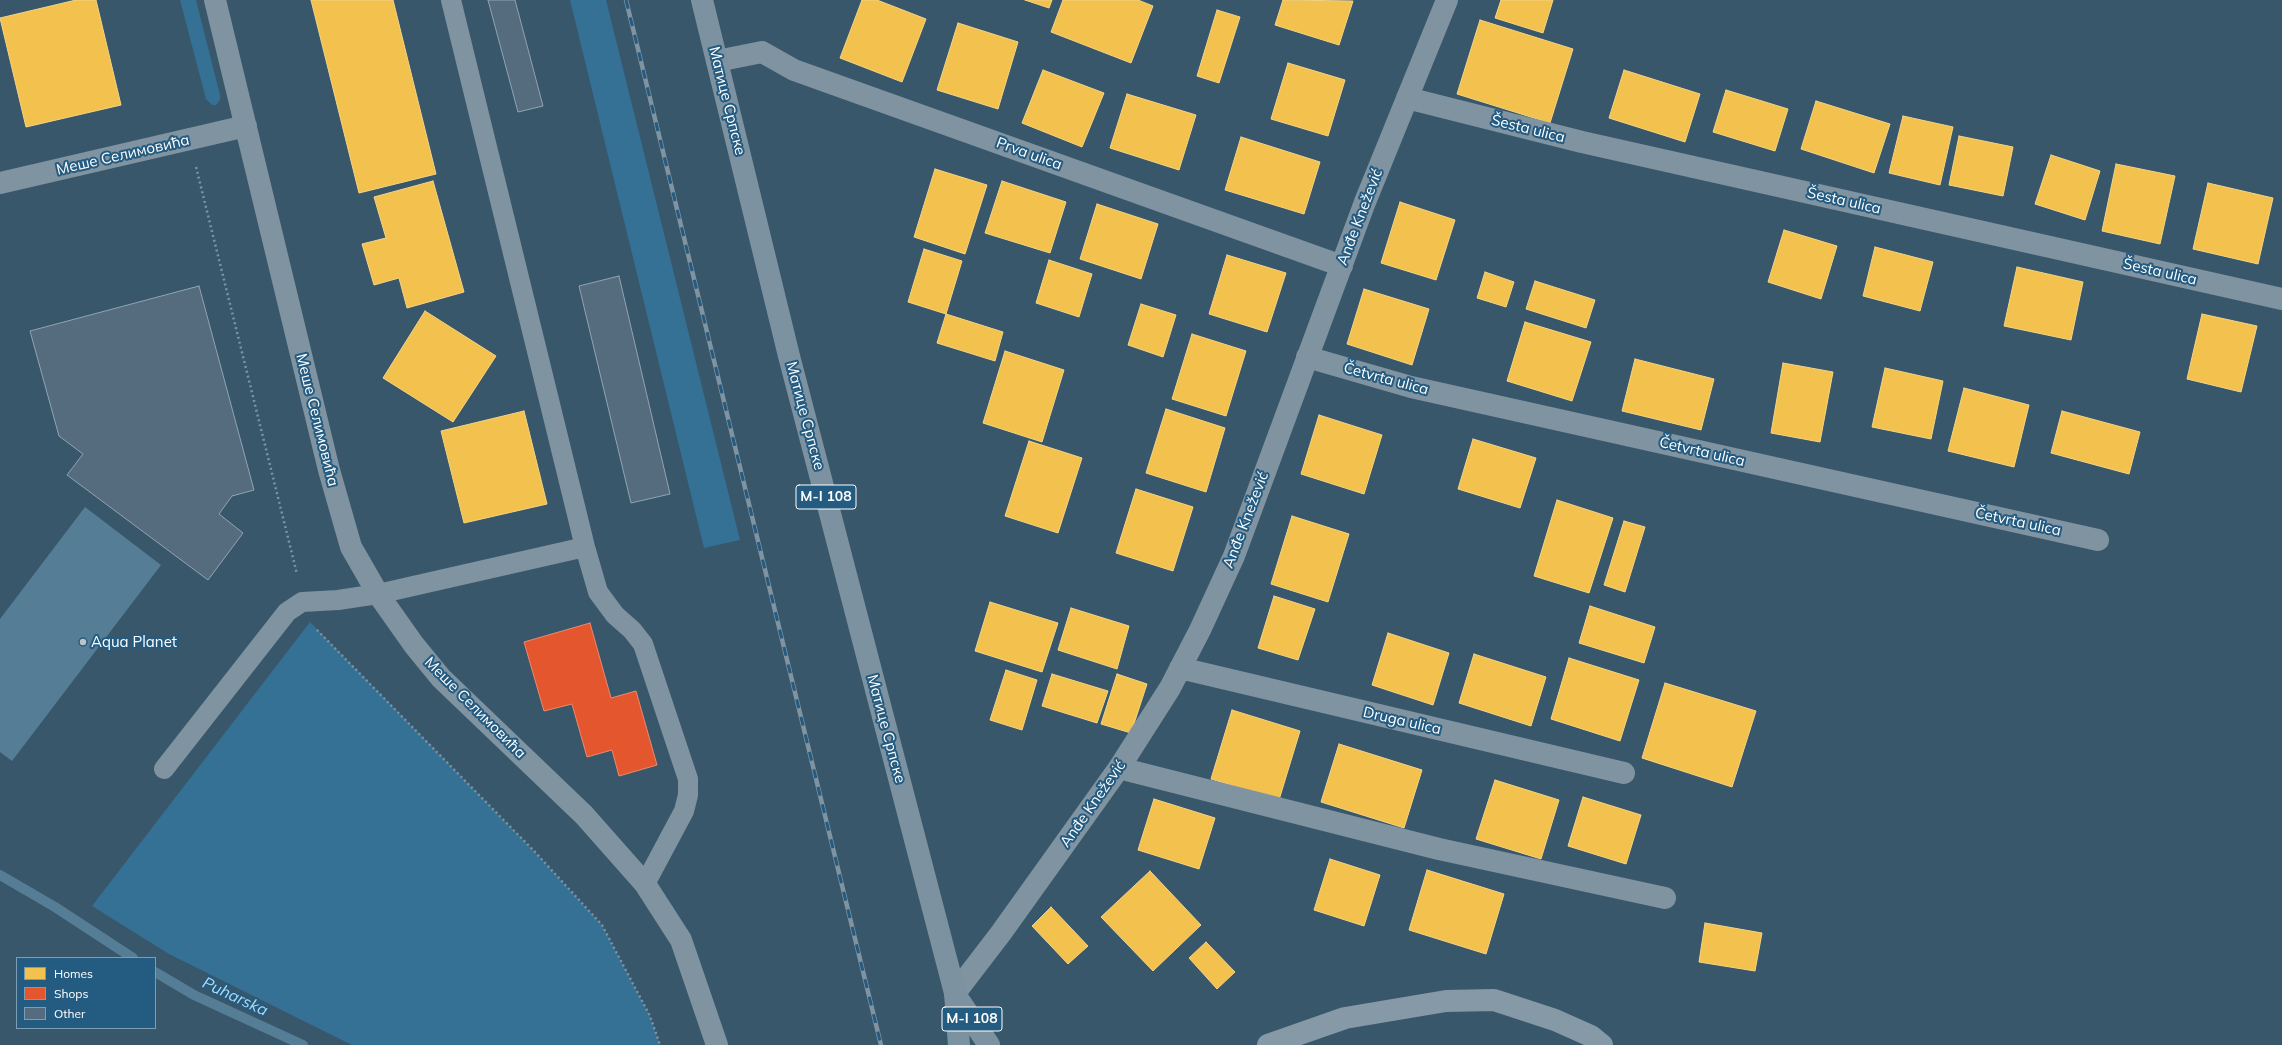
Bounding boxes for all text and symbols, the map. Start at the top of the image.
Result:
street label: Матице Српске [705,45,749,157]
street label: Šesta ulica [1489,111,1567,147]
street label: Меше Селимовића [55,131,191,179]
street label: Prva ulica [994,134,1064,174]
street label: Anđe Knežević [1333,166,1387,268]
street label: Šesta ulica [1805,184,1883,218]
street label: Šesta ulica [2121,255,2199,289]
street label: Меше Селимовића [292,352,342,488]
street label: Četvrta ulica [1341,359,1431,399]
street label: Матице Српске [782,360,828,472]
street label: Četvrta ulica [1657,433,1747,471]
street label: Anđe Knežević [1219,469,1273,571]
road number: M-I 108 [796,485,856,509]
street label: Četvrta ulica [1973,504,2063,540]
place label: Aqua Planet [91,633,177,651]
marker: Aqua Planet [78,637,88,647]
street label: Меше Селимовића [421,654,529,762]
street label: Матице Српске [863,673,909,785]
street label: Druga ulica [1361,703,1443,739]
street label: Anđe Knežević [1056,757,1130,851]
legend [16,957,156,1029]
text: Homes [54,966,93,981]
water label: Puharska [199,974,271,1020]
text: Shops [54,986,89,1001]
text: Other [54,1006,85,1021]
road number: M-I 108 [942,1007,1002,1031]

